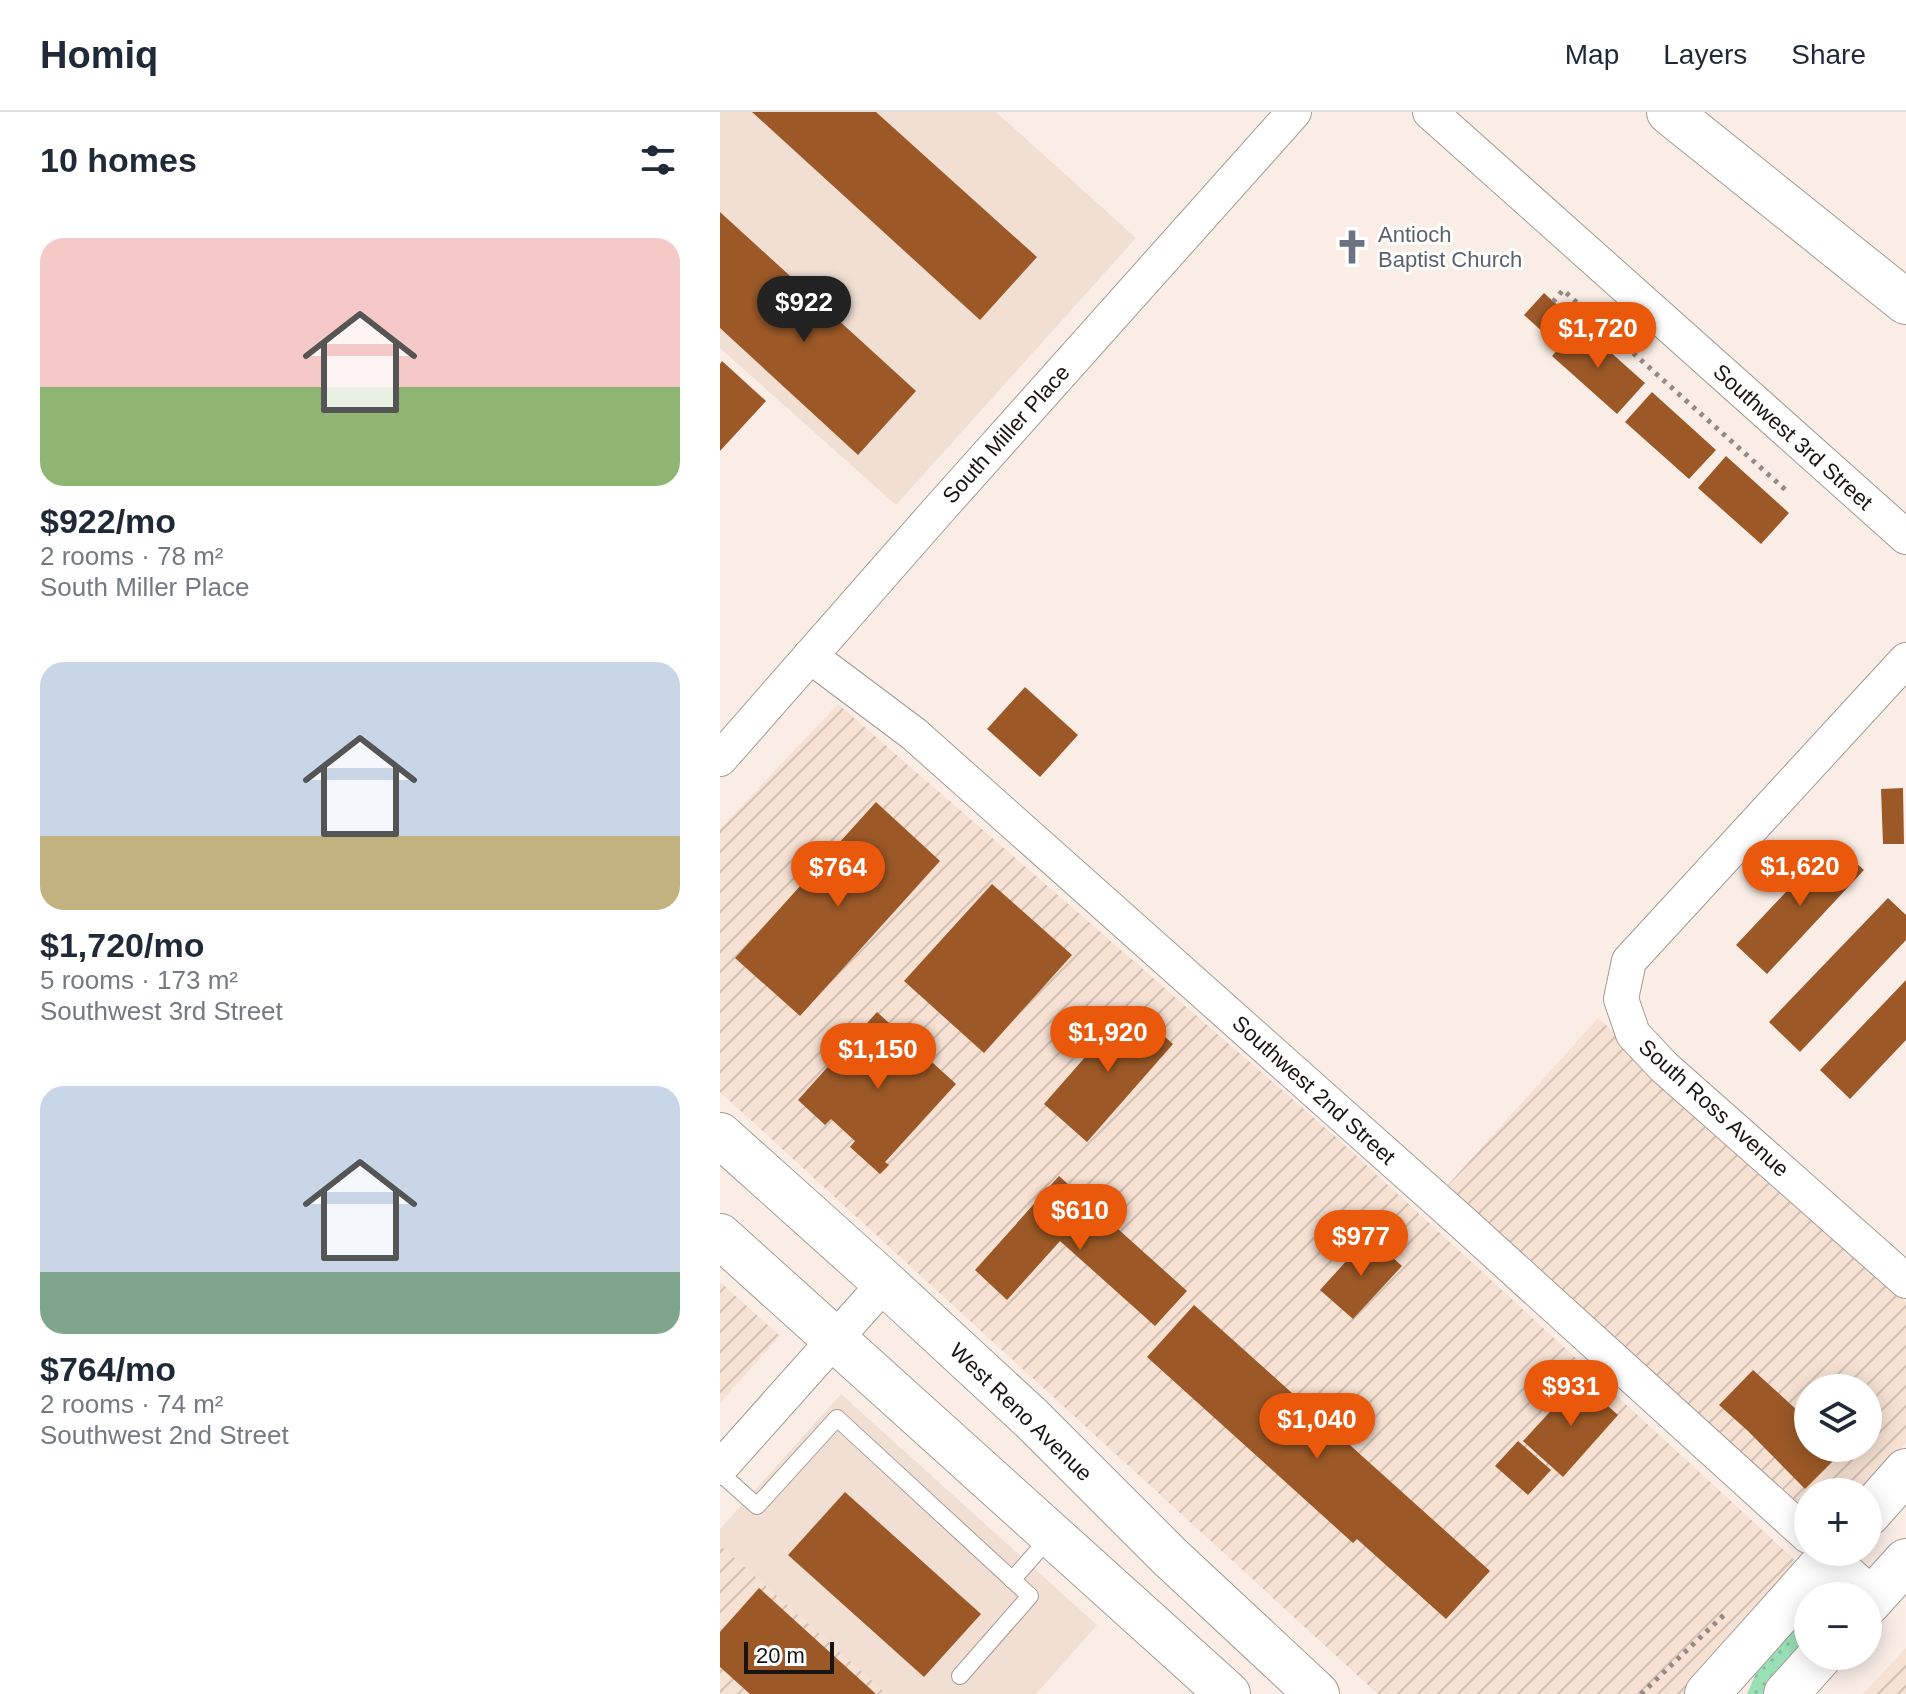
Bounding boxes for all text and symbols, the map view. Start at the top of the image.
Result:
text: Homiq [40,34,158,76]
text: Map [1565,39,1619,70]
text: Layers [1663,39,1747,70]
text: Share [1791,39,1866,70]
icon: filters [636,138,680,182]
text: 10 homes [40,141,197,179]
place label: Antioch Baptist Church [1378,222,1522,272]
church icon: Antioch Baptist Church [1333,228,1371,266]
pin: $922 [757,276,851,344]
text: $922 [775,287,833,317]
icon: home [288,290,432,434]
pin: $1,720 [1533,302,1663,370]
text: $1,720 [1558,313,1638,343]
street label: Southwest 3rd Street [1708,359,1878,515]
street label: South Miller Place [937,360,1075,508]
text: $922/mo [40,502,176,540]
text: 2 rooms · 78 m² [40,541,224,571]
text: South Miller Place [40,572,250,602]
icon: home [288,714,432,858]
pin: $1,620 [1735,840,1865,908]
pin: $764 [791,841,885,909]
text: $1,620 [1760,851,1840,881]
text: $764 [809,852,867,882]
text: $1,720/mo [40,926,204,964]
text: 5 rooms · 173 m² [40,965,238,995]
text: Southwest 3rd Street [40,996,283,1026]
pin: $1,920 [1043,1006,1173,1074]
street label: Southwest 2nd Street [1227,1010,1401,1170]
text: $1,920 [1068,1017,1148,1047]
pin: $1,150 [813,1023,943,1091]
text: $1,150 [838,1034,918,1064]
street label: South Ross Avenue [1634,1034,1794,1182]
icon: home [288,1138,432,1282]
pin: $610 [1033,1184,1127,1252]
text: $610 [1051,1195,1109,1225]
pin: $977 [1314,1210,1408,1278]
text: $977 [1332,1221,1390,1251]
street label: West Reno Avenue [945,1338,1097,1486]
text: $764/mo [40,1350,176,1388]
pin: $931 [1524,1360,1618,1428]
text: $931 [1542,1371,1600,1401]
map controls [1794,1374,1882,1670]
button: layers [1794,1374,1882,1462]
text: 2 rooms · 74 m² [40,1389,224,1419]
pin: $1,040 [1252,1393,1382,1461]
text: $1,040 [1277,1404,1357,1434]
text: Southwest 2nd Street [40,1420,289,1450]
button: + [1794,1478,1882,1566]
button: − [1794,1582,1882,1670]
scale bar [744,1638,834,1674]
text: 20 m [756,1643,805,1668]

